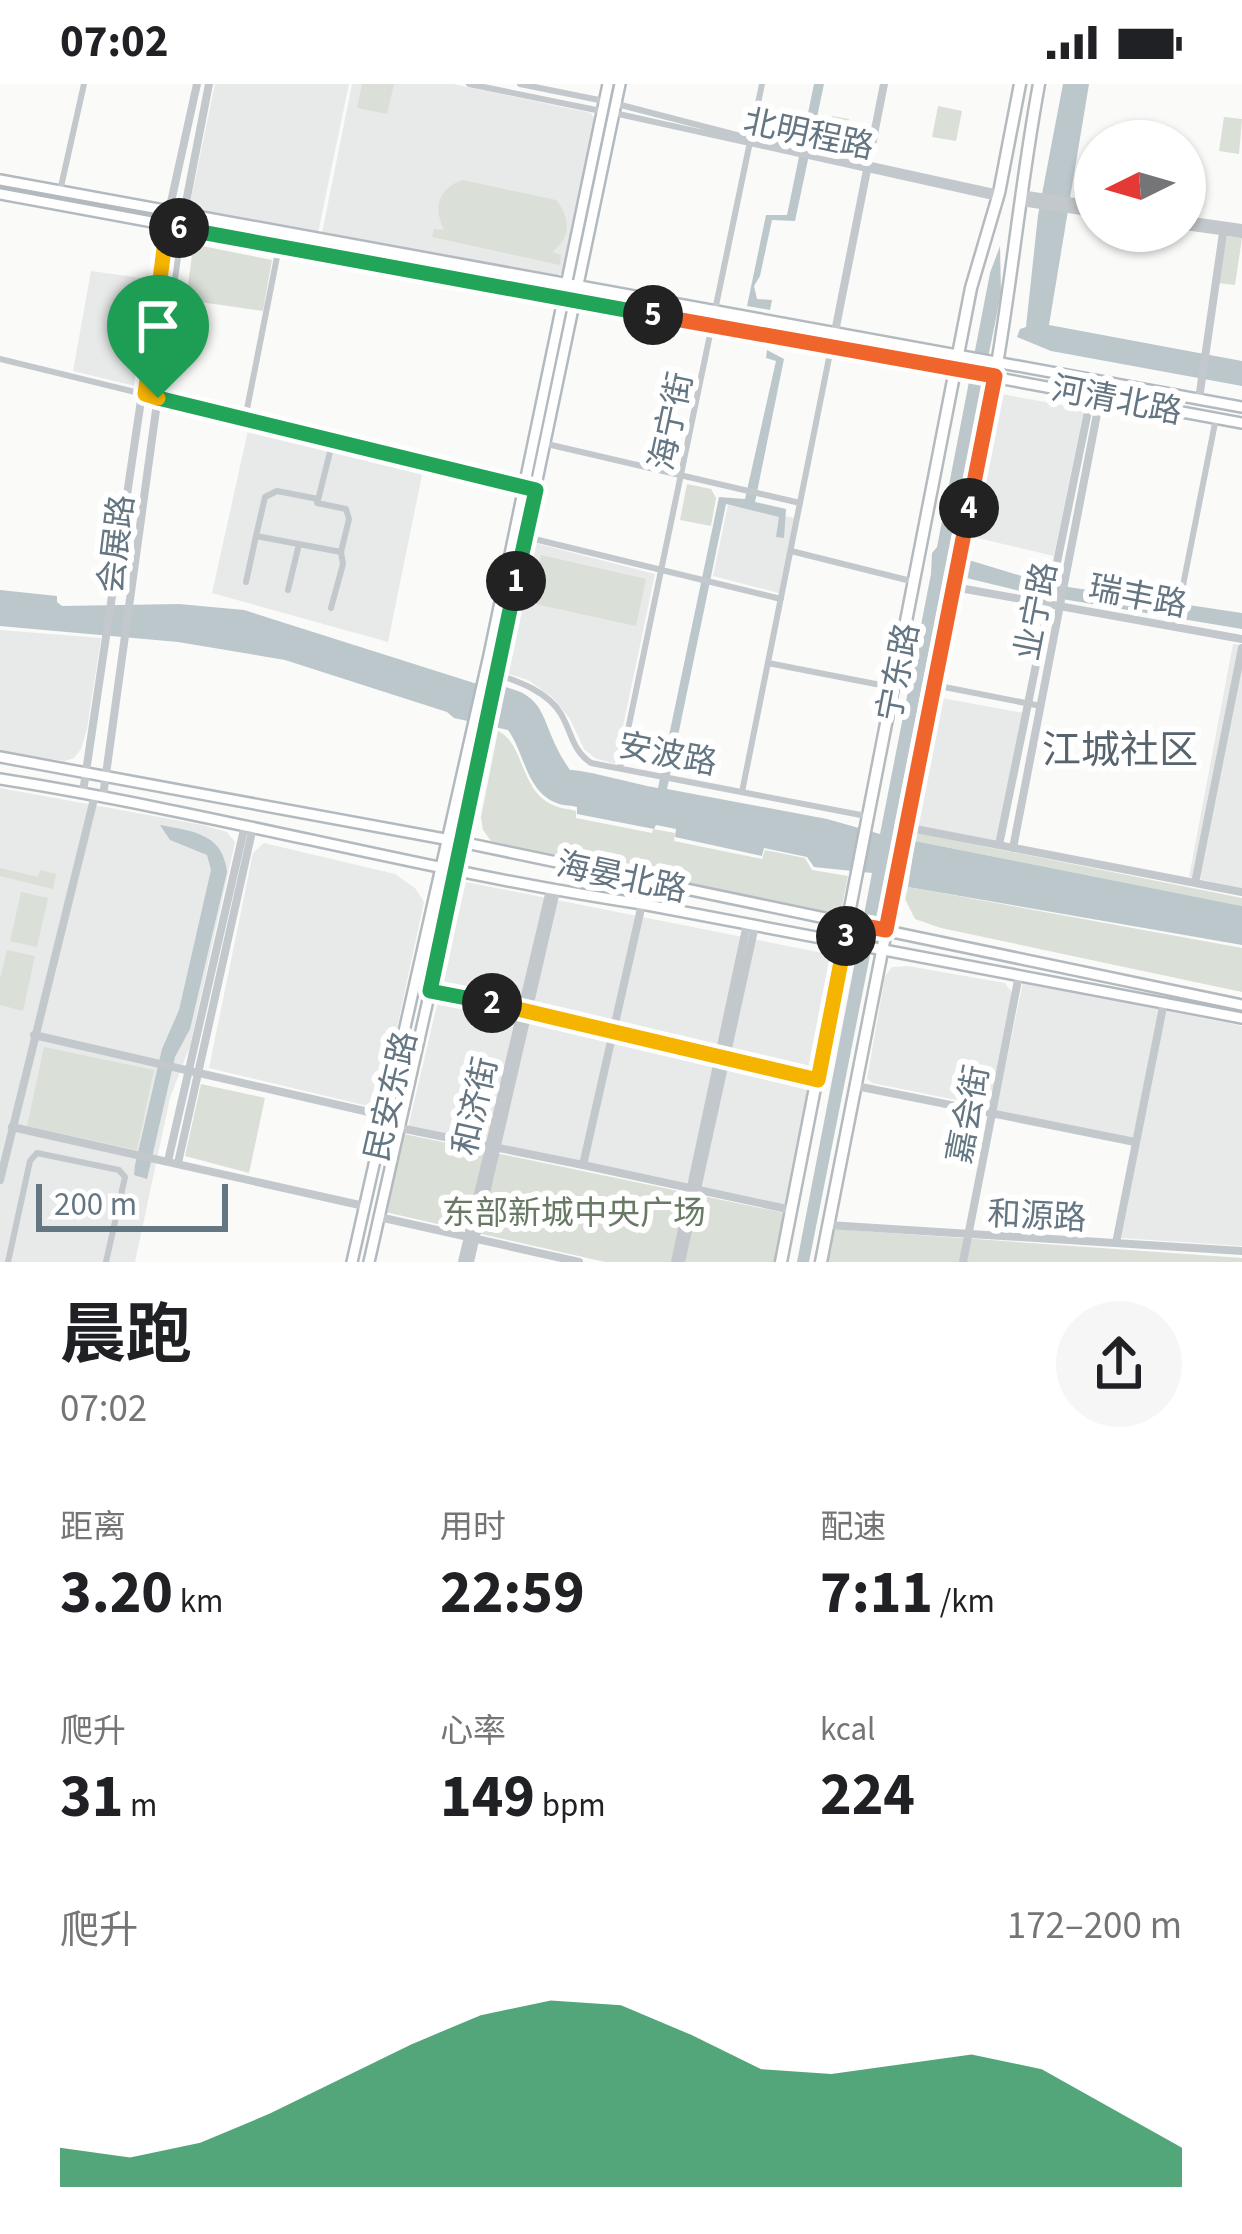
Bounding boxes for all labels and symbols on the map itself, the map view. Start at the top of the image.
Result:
street label: 北明程路 [739,98,878,171]
north arrow [1074,120,1206,252]
pin: 6 [149,198,209,258]
pin [107,275,209,398]
pin: 5 [623,285,683,345]
street label: 河清北路 [1047,365,1186,436]
street label: 海宁街 [638,368,705,475]
pin: 4 [939,478,999,538]
street label: 会展路 [87,492,146,596]
pin: 1 [486,551,546,611]
street label: 业宁路 [1004,558,1069,664]
street label: 瑞丰路 [1085,564,1191,629]
street label: 宁东路 [866,619,931,725]
street label: 安波路 [615,722,721,787]
district label: 江城社区 [1042,723,1198,779]
street label: 海晏北路 [552,841,691,914]
pin: 3 [816,906,876,966]
pin: 2 [462,973,522,1033]
street label: 民安东路 [354,1027,429,1166]
street label: 和济街 [441,1053,509,1160]
street label: 嘉会街 [936,1061,1001,1167]
scale bar [36,1178,228,1231]
park label: 东部新城中央广场 [442,1190,706,1237]
street label: 和源路 [986,1190,1088,1243]

